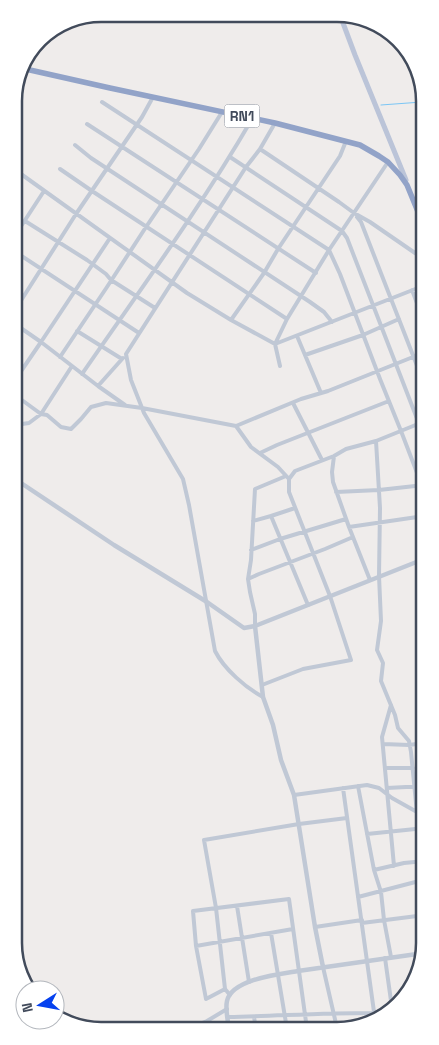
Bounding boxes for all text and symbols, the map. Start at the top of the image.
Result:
road number: RN1 [224,104,260,128]
north arrow [15,980,65,1030]
text: N [18,1001,37,1014]

